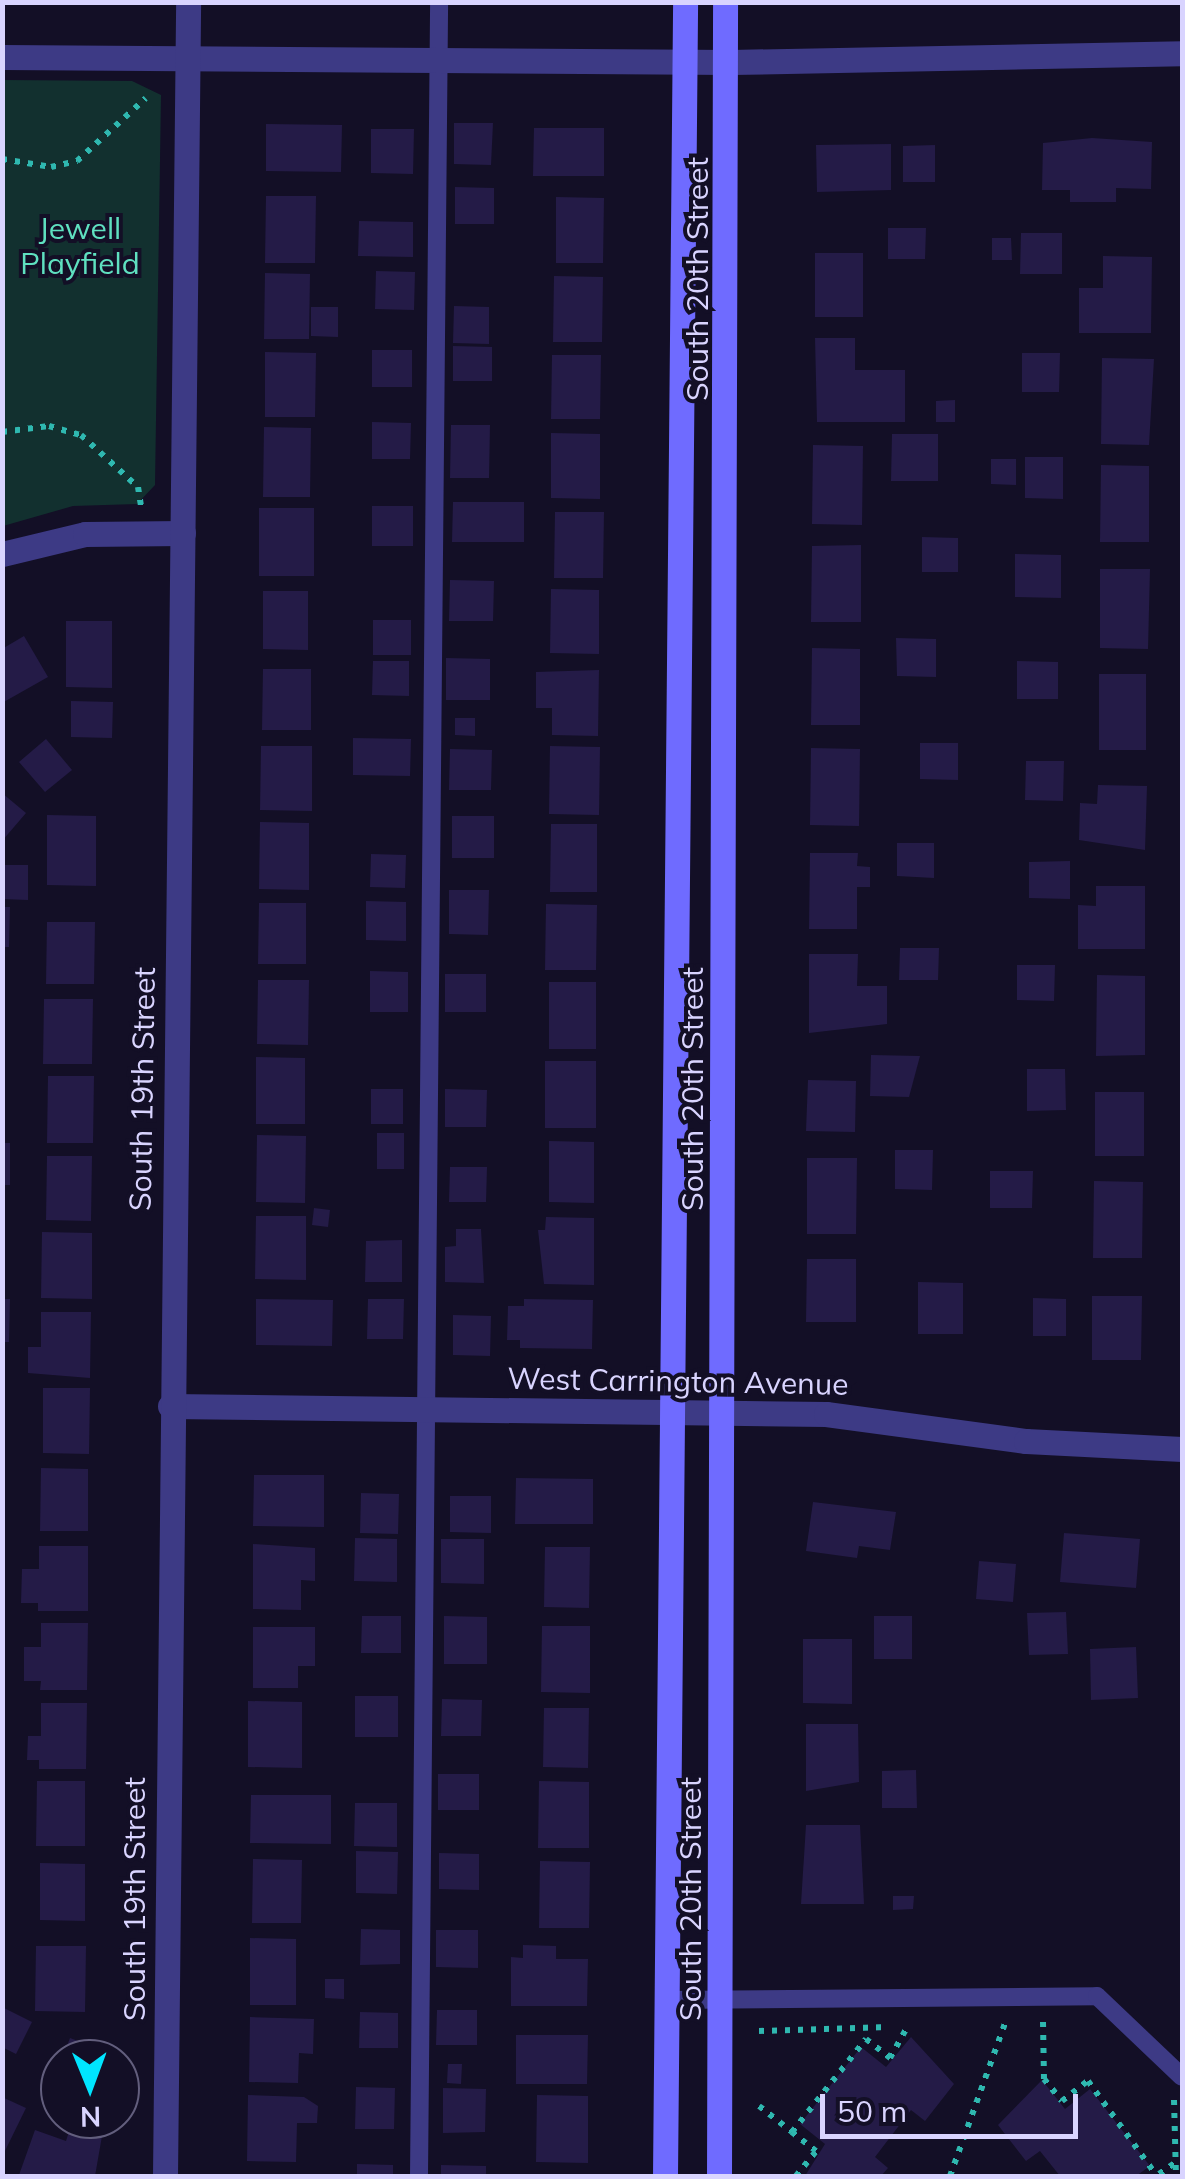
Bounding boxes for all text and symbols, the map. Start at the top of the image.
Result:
street label: South 20th Street [679,157,715,401]
park label: Jewell Playfield [20,210,140,280]
street label: South 19th Street [122,967,162,1211]
street label: South 20th Street [674,967,710,1211]
street label: West Carrington Avenue [507,1360,849,1402]
street label: South 19th Street [116,1777,152,2021]
street label: South 20th Street [672,1777,708,2021]
north arrow [40,2039,140,2139]
scale bar [825,2074,1082,2136]
text: 50 m [837,2092,907,2130]
text: N [80,2100,101,2135]

